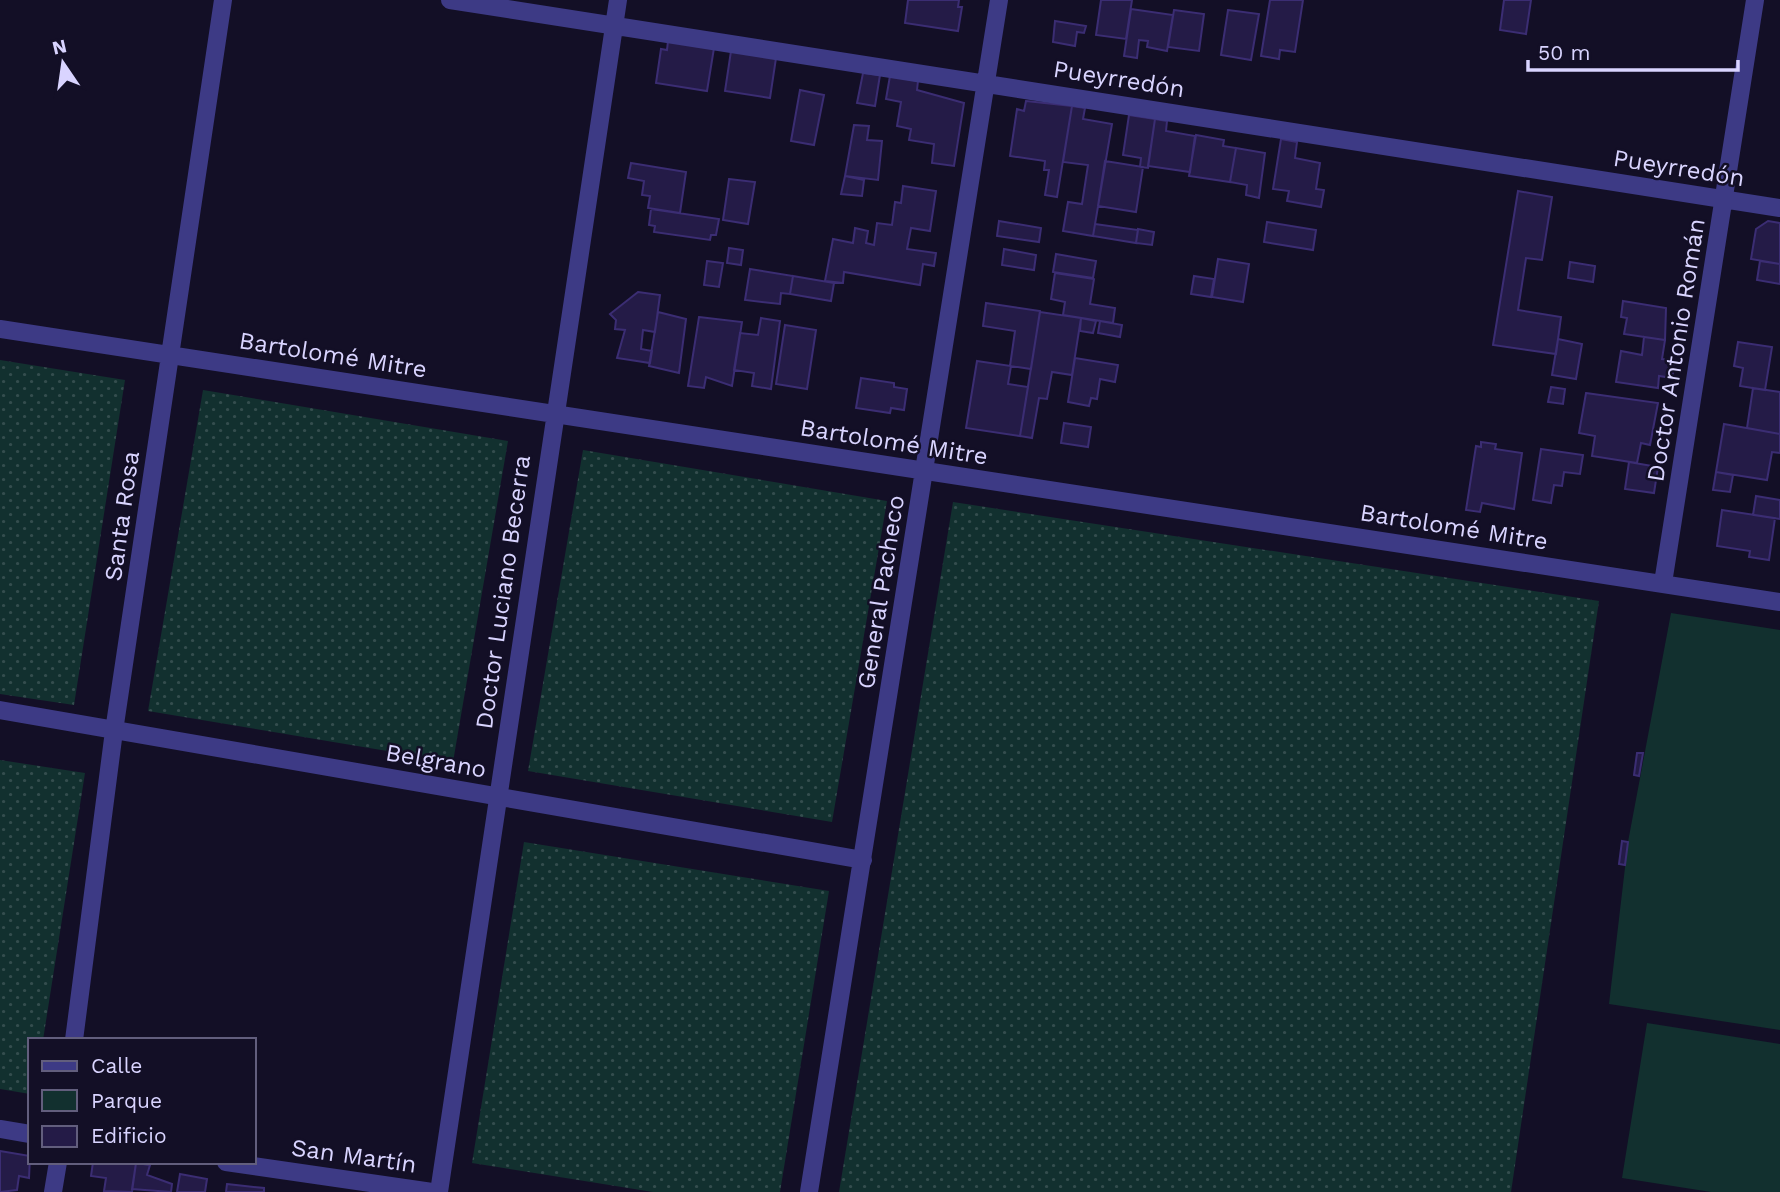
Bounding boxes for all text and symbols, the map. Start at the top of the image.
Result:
north arrow [28,28,98,98]
scale bar [1528,28,1738,72]
text: N [50,34,69,60]
text: 50 m [1538,40,1590,65]
street label: Pueyrredón [1051,55,1187,103]
street label: Pueyrredón [1611,144,1747,192]
street label: Doctor Antonio Román [1641,216,1711,484]
street label: Bartolomé Mitre [237,326,429,384]
street label: Bartolomé Mitre [798,413,990,471]
street label: Santa Rosa [99,449,145,583]
street label: Doctor Luciano Becerra [470,453,536,731]
street label: General Pacheco [852,493,910,691]
street label: Bartolomé Mitre [1358,498,1550,556]
street label: Belgrano [383,738,489,784]
legend [28,1038,256,1164]
text: Calle [91,1053,142,1078]
text: Parque [91,1088,162,1113]
text: Edificio [91,1123,167,1148]
street label: San Martín [290,1133,418,1179]

